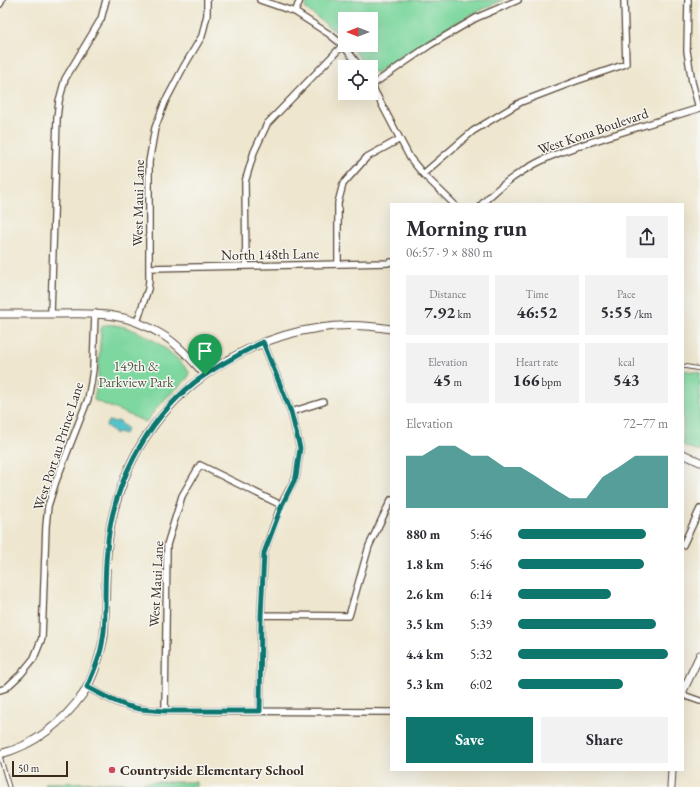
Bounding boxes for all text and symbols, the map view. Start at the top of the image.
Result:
north arrow [338,12,378,52]
map controls [338,12,378,100]
button: locate [338,60,378,100]
street label: West Kona Boulevard [535,103,651,158]
street label: West Maui Lane [128,159,148,247]
text: Morning run [406,214,527,243]
button: share [626,216,668,258]
street label: North 148th Lane [221,244,320,264]
text: 06:57 · 9 × 880 m [406,244,493,261]
text: Distance [429,287,466,301]
text: Time [526,287,548,301]
text: Pace [617,287,636,301]
text: 7.92 [424,301,455,323]
text: 46:52 [517,301,557,323]
text: 5:55 [600,301,632,323]
text: km [455,307,471,321]
text: /km [632,307,652,321]
pin [188,334,222,375]
icon: arrive [194,340,216,362]
text: Elevation [428,355,467,369]
text: Heart rate [516,355,558,369]
text: kcal [618,355,635,369]
park label: 149th & Parkview Park [98,357,174,391]
text: 45 [433,369,451,391]
text: 166 [512,369,539,391]
text: 543 [613,369,640,391]
text: m [451,375,462,389]
text: bpm [539,375,562,389]
street label: West Port au Prince Lane [29,379,87,512]
text: Elevation [406,415,453,432]
text: 72–77 m [623,415,668,432]
text: 880 m [406,526,440,543]
text: 5:46 [470,526,492,543]
street label: West Maui Lane [145,540,167,628]
text: 1.8 km [406,556,444,573]
text: 5:46 [470,556,492,573]
text: 2.6 km [406,586,444,603]
text: 6:14 [470,586,492,603]
text: 3.5 km [406,616,444,633]
text: 5:39 [470,616,492,633]
text: 4.4 km [406,646,444,663]
text: 5:32 [470,646,492,663]
text: 5.3 km [406,676,444,693]
text: 6:02 [470,676,492,693]
button: Save [406,717,533,763]
button: Share [541,717,668,763]
scale bar [12,759,68,778]
text: 50 m [18,761,39,775]
place label: Countryside Elementary School [120,761,304,779]
marker: Countryside Elementary School [107,765,117,775]

